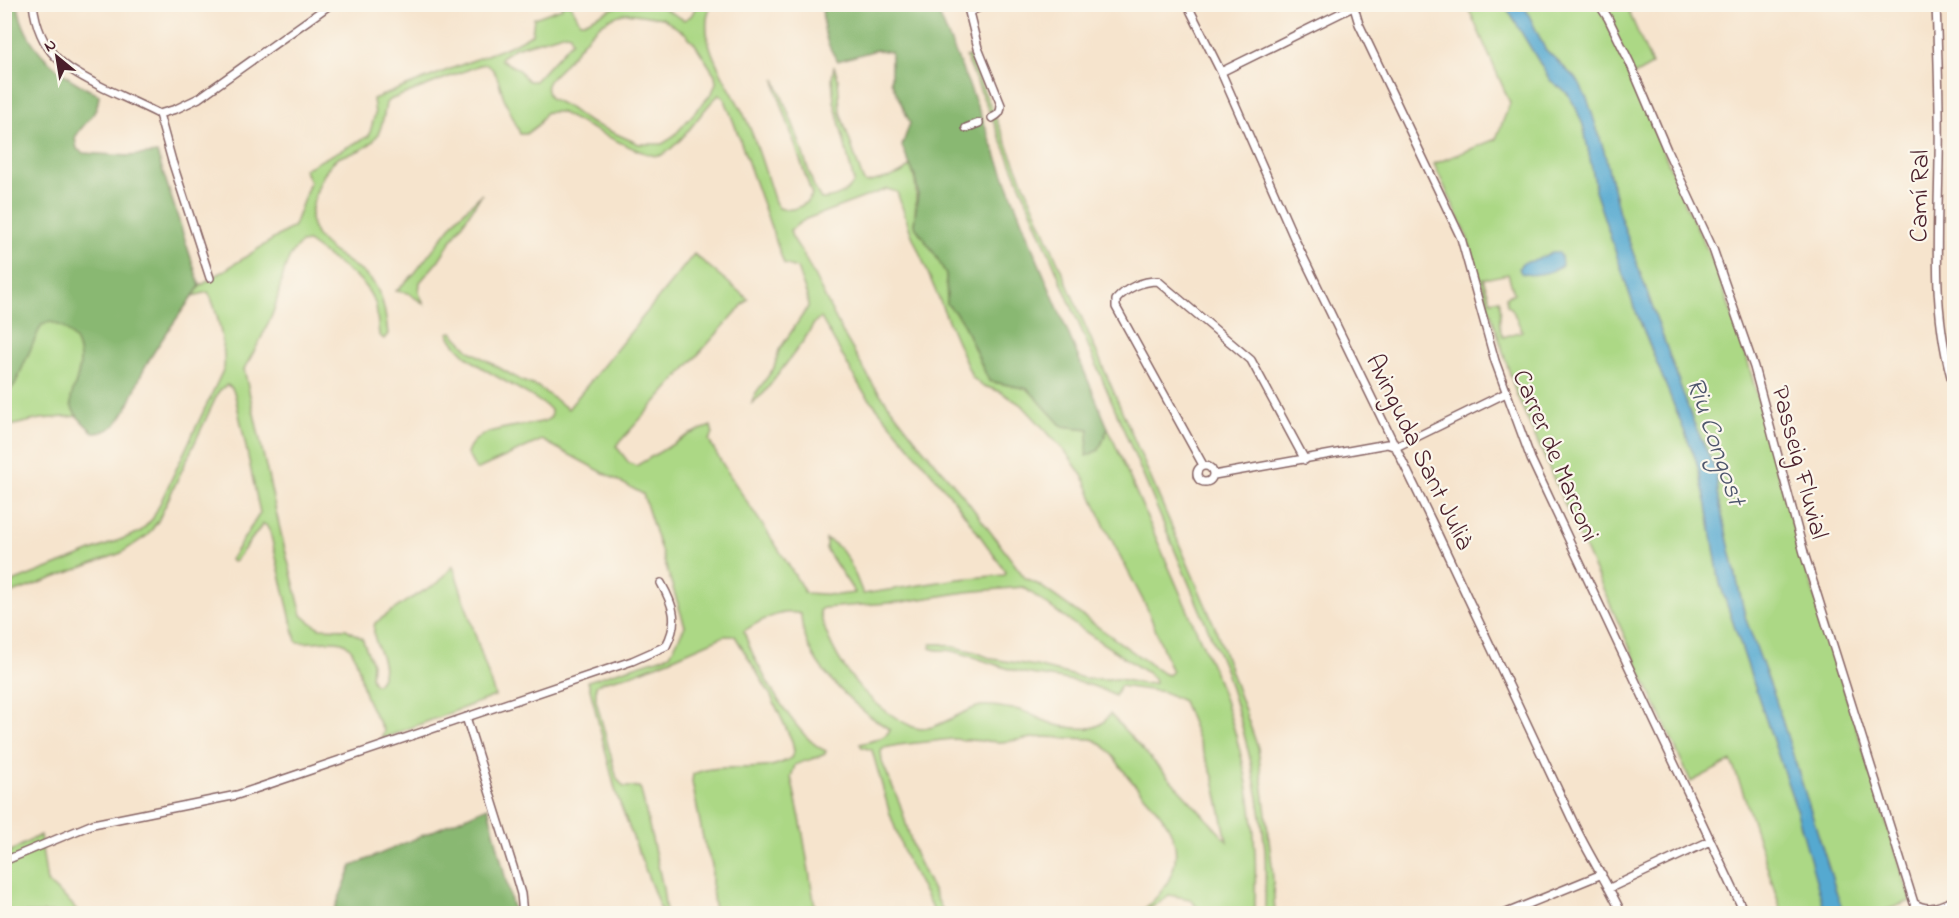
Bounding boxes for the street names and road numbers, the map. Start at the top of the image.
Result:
street label: Camí Ral [1901,149,1941,243]
street label: Avinguda Sant Julià [1354,348,1482,557]
street label: Carrer de Marconi [1501,364,1608,548]
street label: Passeig Fluvial [1759,382,1837,544]

